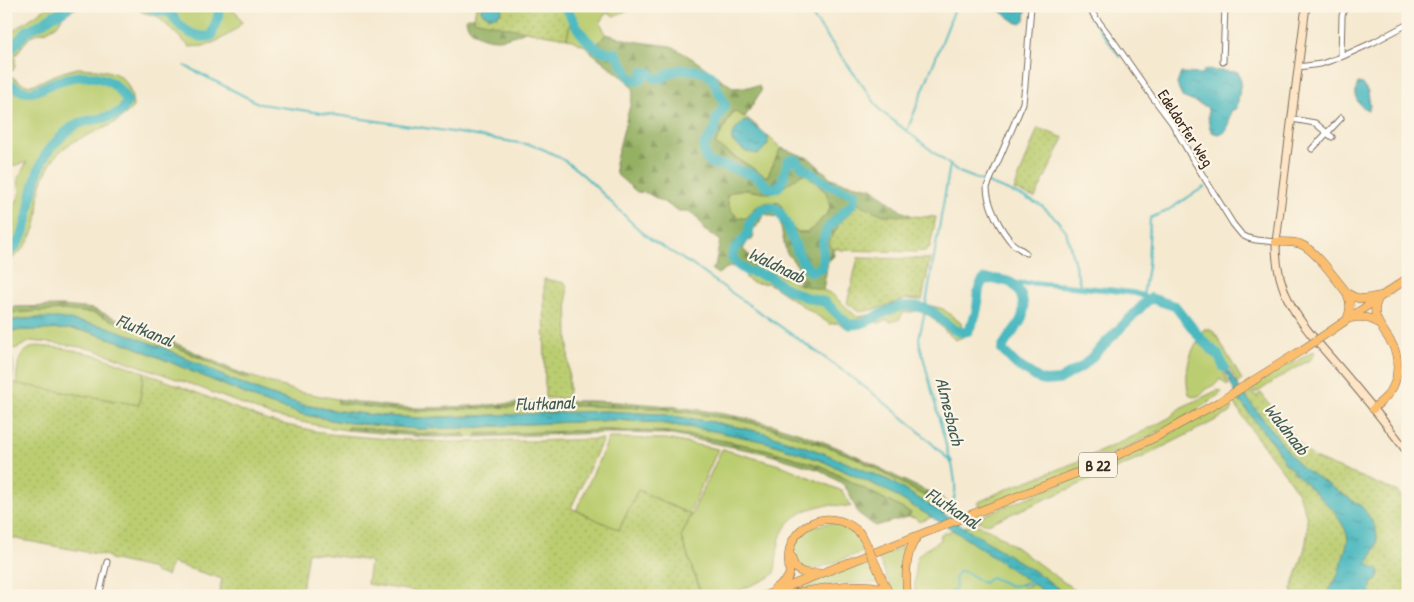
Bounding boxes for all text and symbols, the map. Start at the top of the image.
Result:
street label: Edeldorfer Weg [1153,85,1219,171]
water label: Waldnaab [745,241,811,290]
water label: Flutkanal [113,307,178,353]
water label: Almesbach [930,375,971,449]
water label: Flutkanal [515,389,576,417]
water label: Waldnaab [1259,398,1316,461]
road number: B 22 [1079,452,1117,478]
water label: Flutkanal [921,481,986,535]

